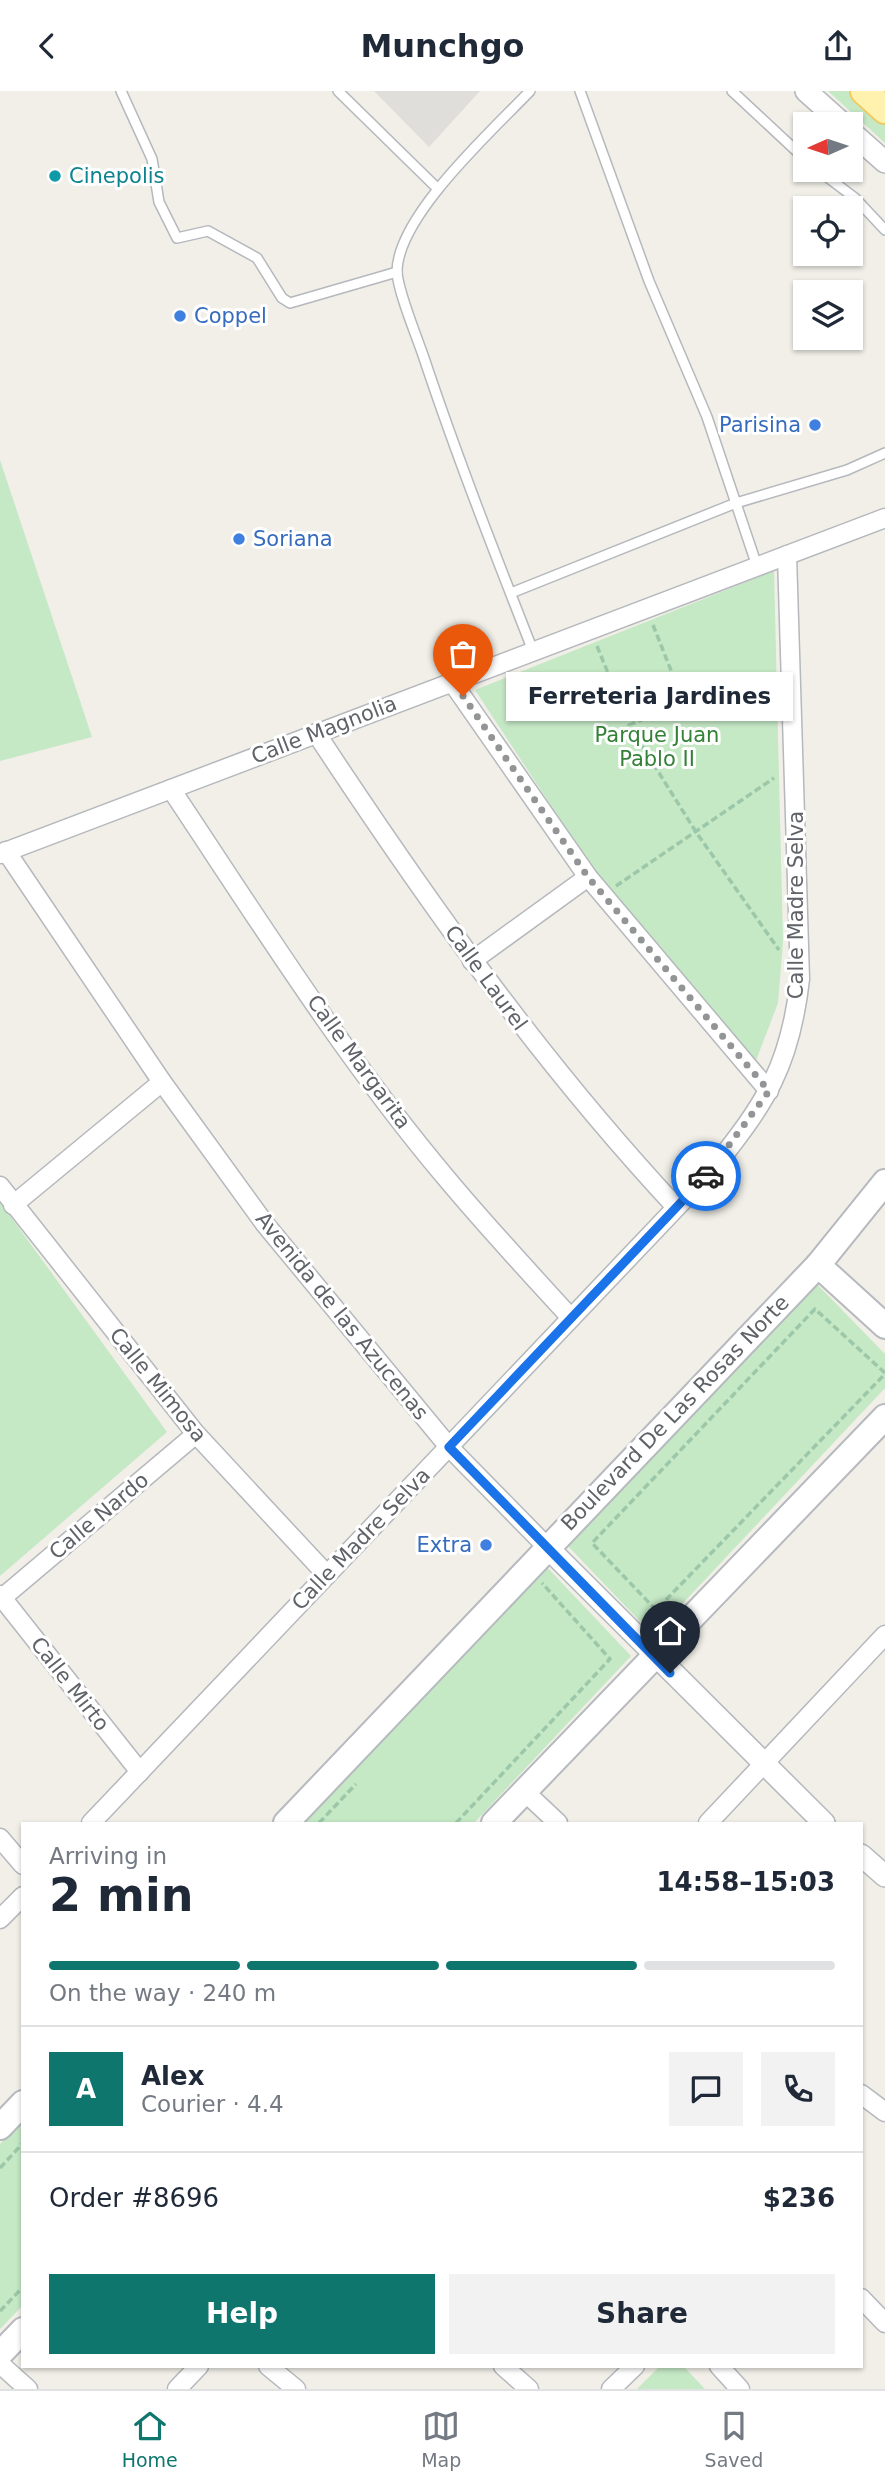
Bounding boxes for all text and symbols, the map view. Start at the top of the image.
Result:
icon: back [28,27,66,65]
text: Munchgo [360,27,525,65]
icon: share [819,27,857,65]
north arrow [793,112,863,182]
map controls [793,112,863,350]
place label: Cinepolis [69,164,165,188]
marker: Cinepolis [47,168,63,184]
button: locate [793,196,863,266]
button: layers [793,280,863,350]
place label: Coppel [194,304,267,328]
marker: Coppel [172,308,188,324]
place label: Parisina [719,413,801,437]
marker: Parisina [807,417,823,433]
place label: Soriana [253,527,333,551]
marker: Soriana [231,531,247,547]
pin [433,624,493,696]
icon: bag [444,635,482,673]
callout: Ferreteria Jardines [505,671,792,721]
text: Ferreteria Jardines [528,683,771,709]
street label: Calle Magnolia [248,691,400,769]
park label: Parque Juan Pablo II [595,723,719,771]
street label: Calle Madre Selva [784,811,808,999]
street label: Calle Laurel [440,921,532,1035]
street label: Calle Margarita [302,990,416,1134]
courier [671,1141,741,1211]
icon: car [687,1157,725,1195]
street label: Avenida de las Azucenas [251,1207,433,1425]
street label: Boulevard De Las Rosas Norte [556,1291,794,1535]
street label: Calle Mimosa [105,1323,211,1447]
street label: Calle Madre Selva [287,1463,435,1615]
street label: Calle Nardo [45,1468,153,1564]
place label: Extra [417,1533,472,1557]
marker: Extra [478,1537,494,1553]
pin [640,1601,700,1673]
icon: home [651,1612,689,1650]
street label: Calle Mirto [26,1632,114,1736]
text: Arriving in [49,1843,167,1869]
text: 14:58–15:03 [656,1867,835,1897]
text: 2 min [49,1868,193,1922]
text: On the way · 240 m [49,1980,276,2006]
button: chat [669,2052,743,2126]
button: phone [761,2052,835,2126]
text: Alex [141,2061,204,2091]
text: A [76,2074,96,2104]
text: Courier · 4.4 [141,2091,284,2117]
text: Order #8696 [49,2183,219,2213]
text: $236 [763,2183,835,2213]
button: Help [49,2274,435,2354]
button: Share [449,2274,835,2354]
tab: Home [122,2407,178,2471]
tab: Map [421,2407,461,2471]
tab: Saved [705,2407,763,2471]

